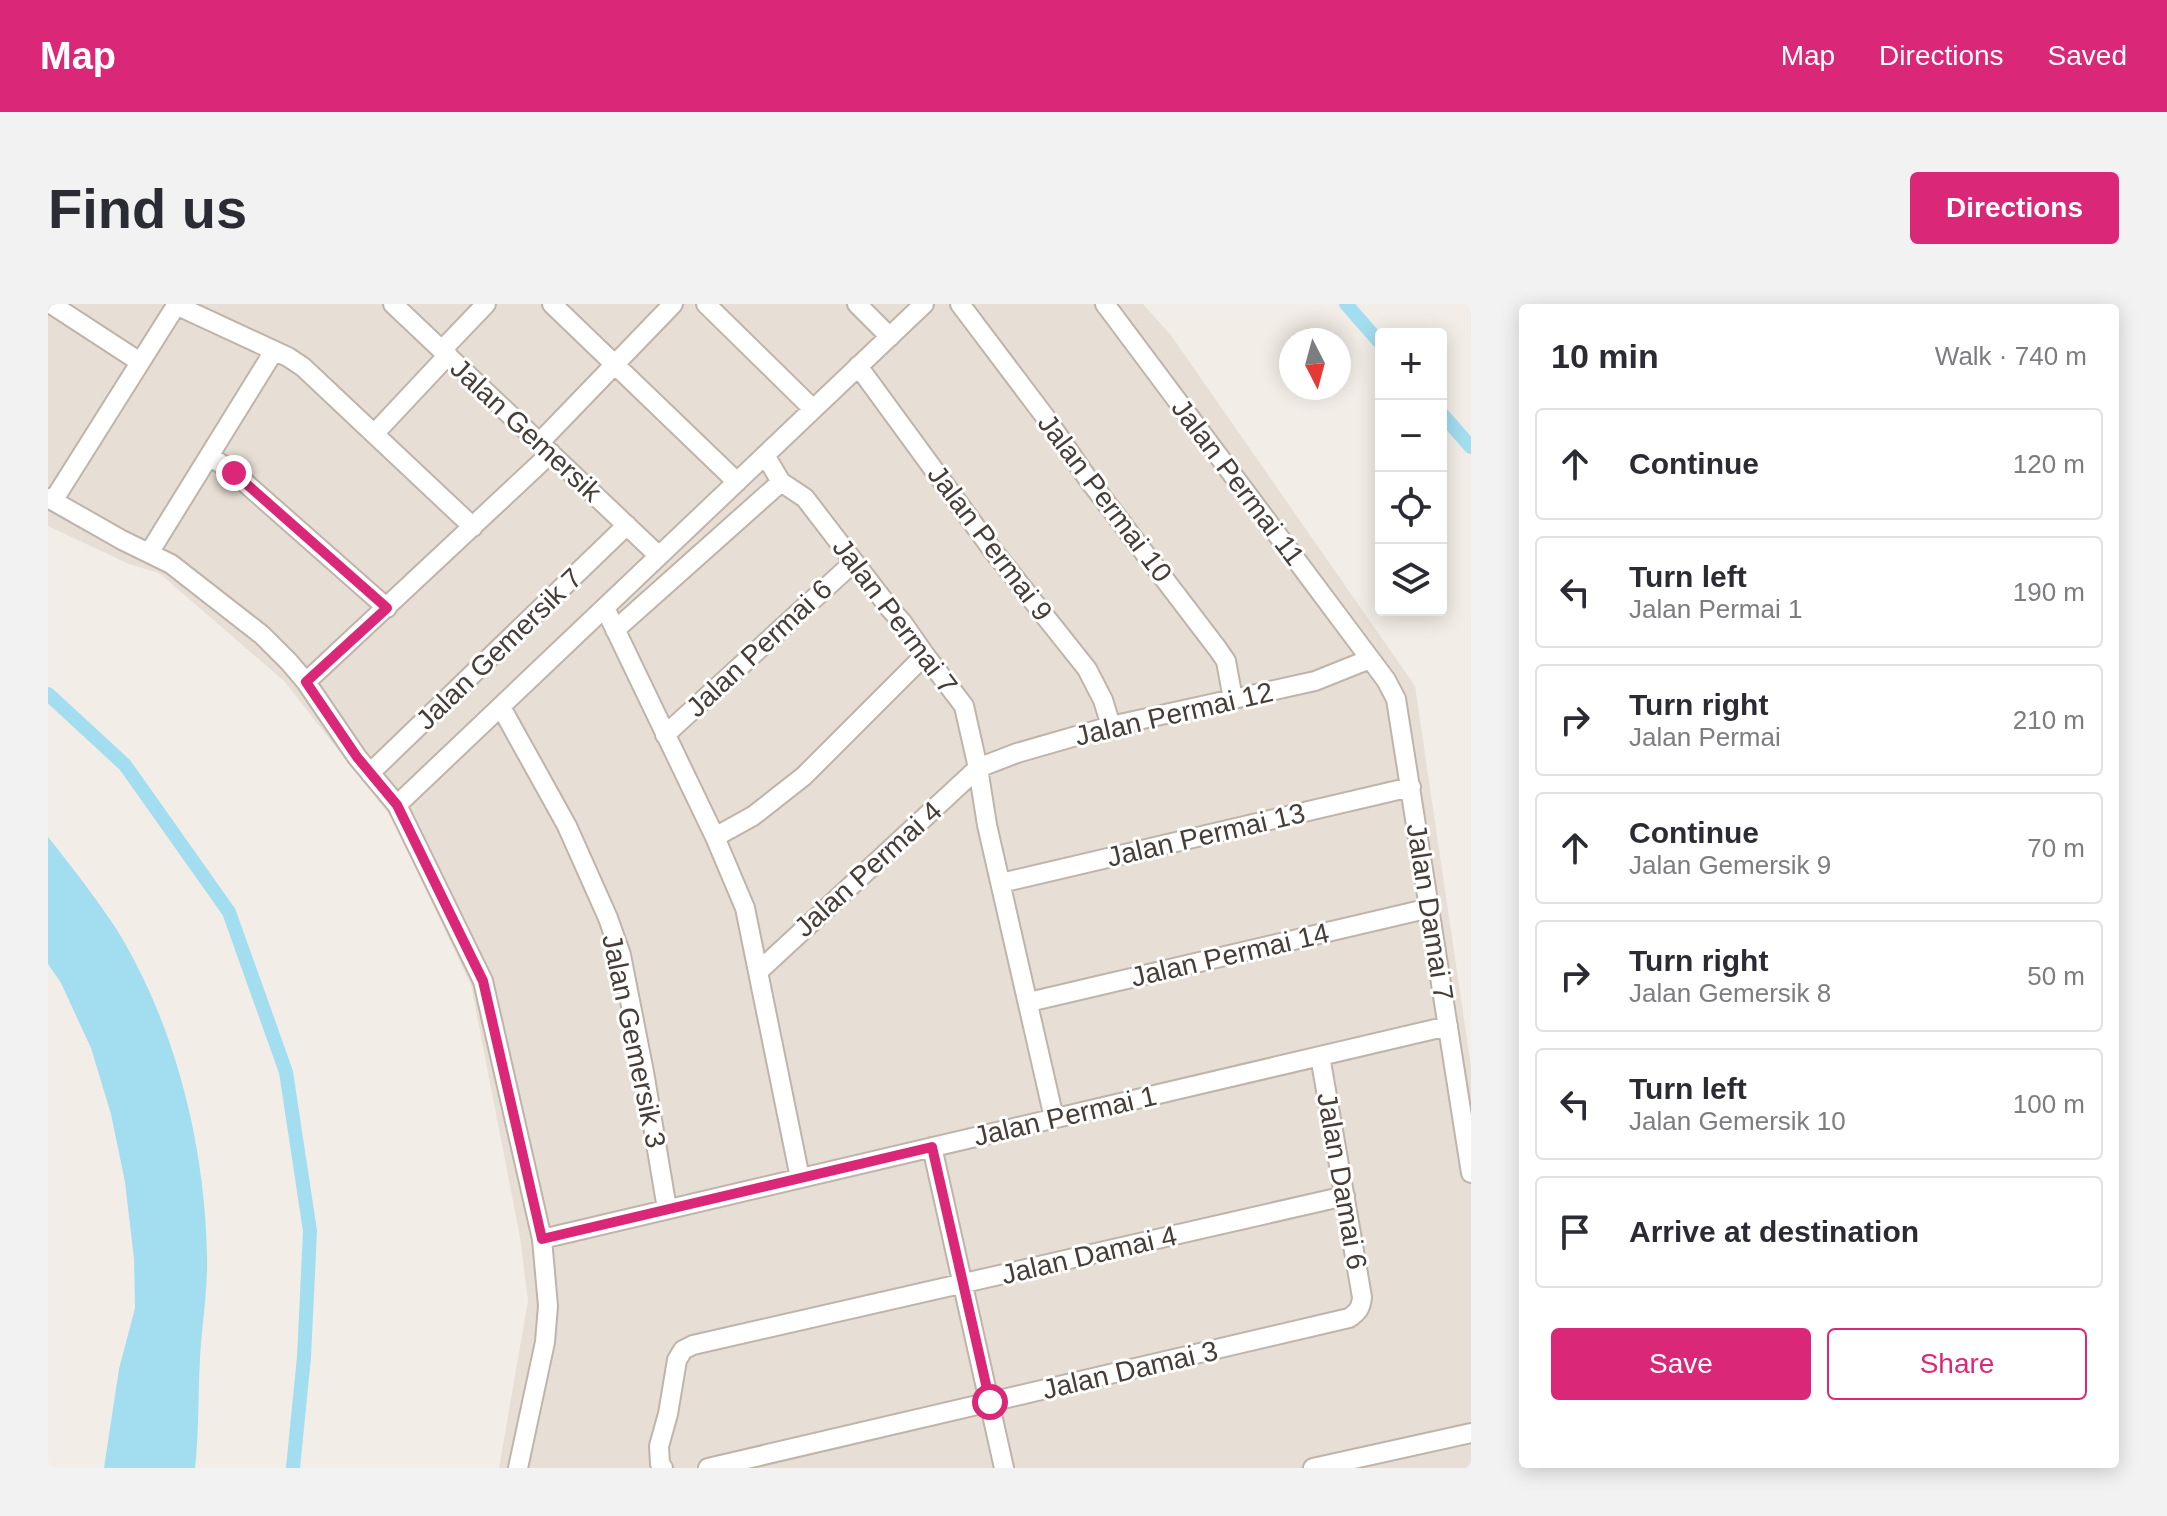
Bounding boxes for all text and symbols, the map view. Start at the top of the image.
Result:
text: Map [40,35,116,77]
text: Map [1781,40,1835,71]
text: Directions [1879,40,2004,71]
text: Saved [2048,40,2127,71]
button: Directions [1910,172,2119,244]
text: Find us [48,177,247,240]
north arrow [1279,328,1351,400]
map controls [1375,328,1447,616]
button: + [1375,328,1447,400]
text: 10 min [1551,337,1659,375]
text: Walk · 740 m [1935,341,2087,371]
street label: Jalan Gemersik [444,352,608,508]
street label: Jalan Permai 11 [1165,393,1311,571]
button: − [1375,400,1447,472]
street label: Jalan Permai 10 [1032,408,1178,588]
icon: ahead [1553,442,1597,486]
text: Continue [1629,447,1759,480]
text: 120 m [2013,449,2085,479]
route end [216,455,252,491]
street label: Jalan Permai 9 [921,459,1059,627]
button: locate [1375,472,1447,544]
street label: Jalan Permai 7 [826,532,964,700]
button: layers [1375,544,1447,616]
text: Turn left [1629,560,1747,593]
street label: Jalan Gemersik 7 [410,562,588,736]
icon: left [1553,570,1597,614]
street label: Jalan Permai 6 [680,573,838,723]
text: 190 m [2013,577,2085,607]
text: Jalan Permai 1 [1629,594,1802,624]
street label: Jalan Permai 12 [1072,676,1276,752]
text: Turn right [1629,688,1768,721]
icon: right [1553,698,1597,742]
text: 210 m [2013,705,2085,735]
text: Jalan Permai [1629,722,1781,752]
street label: Jalan Permai 4 [788,795,948,943]
street label: Jalan Permai 13 [1104,797,1308,873]
text: Continue [1629,816,1759,849]
street label: Jalan Damai 7 [1401,821,1459,1003]
icon: ahead [1553,826,1597,870]
text: 70 m [2027,833,2085,863]
text: Jalan Gemersik 9 [1629,850,1831,880]
street label: Jalan Permai 14 [1128,917,1332,993]
street label: Jalan Gemersik 3 [596,931,672,1151]
text: Turn right [1629,944,1768,977]
icon: right [1553,954,1597,998]
text: 50 m [2027,961,2085,991]
text: Jalan Gemersik 8 [1629,978,1831,1008]
text: Turn left [1629,1072,1747,1105]
street label: Jalan Permai 1 [971,1080,1159,1152]
icon: left [1553,1082,1597,1126]
text: 100 m [2013,1089,2085,1119]
street label: Jalan Damai 6 [1311,1090,1373,1272]
text: Jalan Gemersik 10 [1629,1106,1846,1136]
icon: arrive [1553,1210,1597,1254]
text: Arrive at destination [1629,1215,1919,1248]
street label: Jalan Damai 4 [998,1220,1180,1290]
button: Save [1551,1328,1811,1400]
button: Share [1827,1328,2087,1400]
street label: Jalan Damai 3 [1039,1335,1221,1405]
route start [972,1384,1008,1420]

